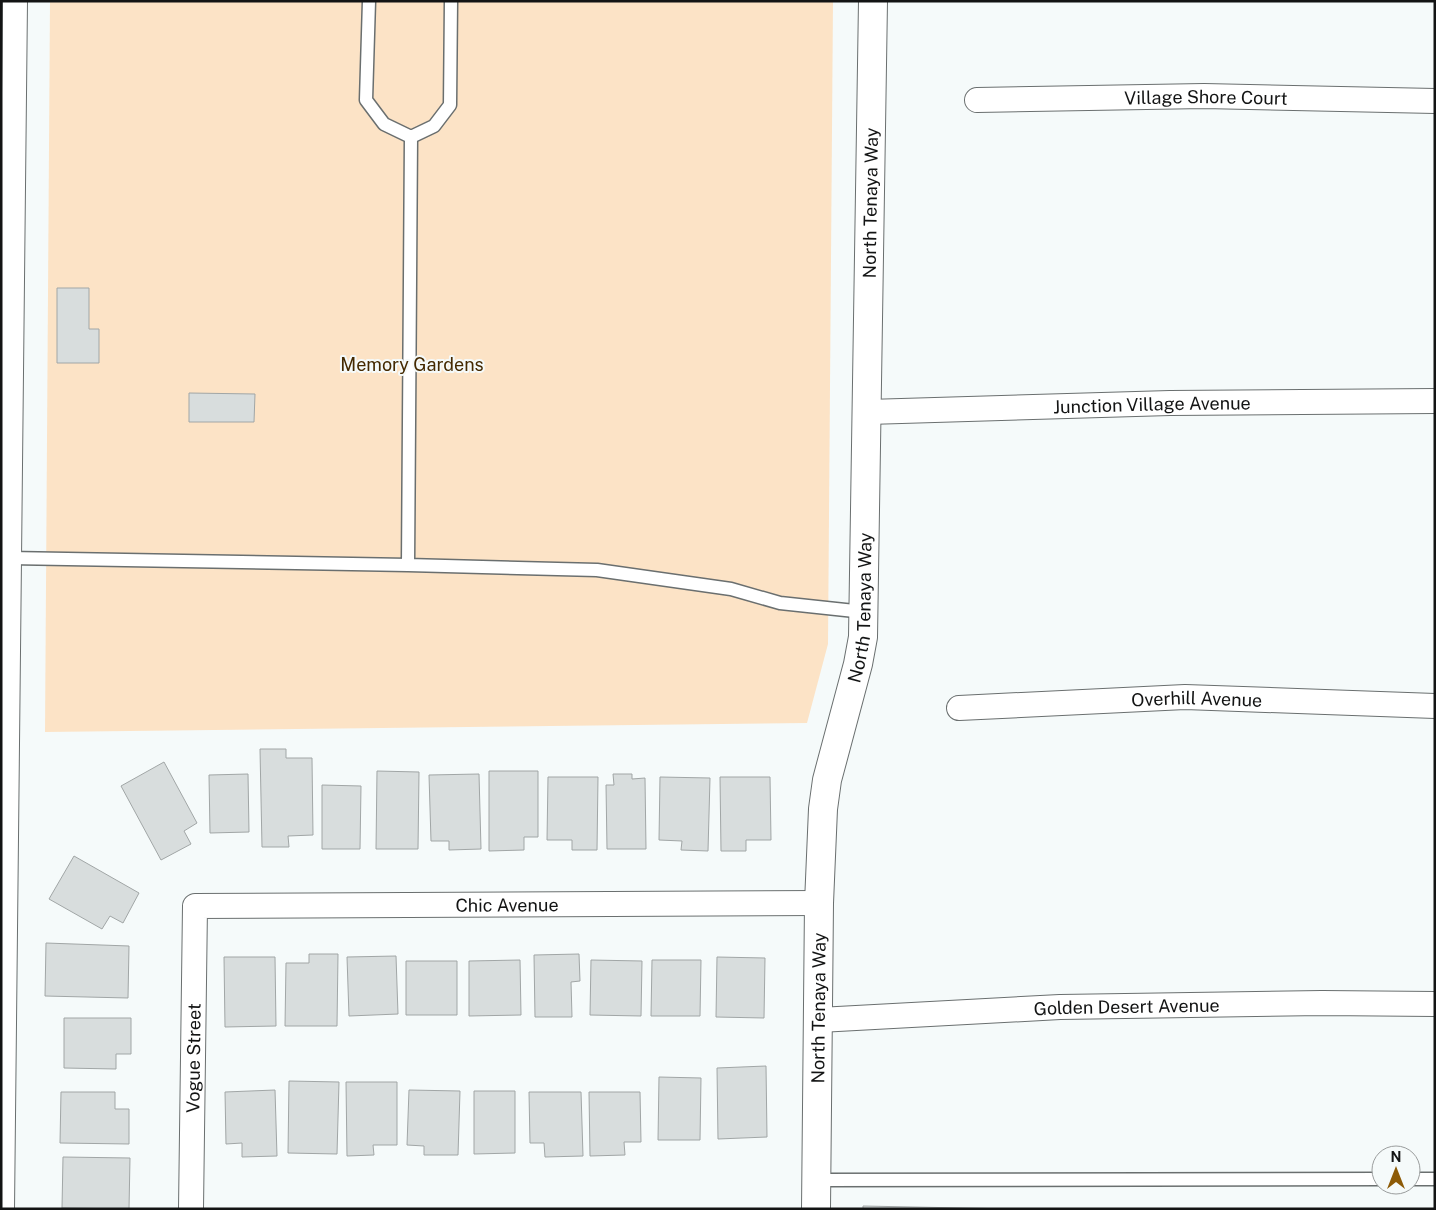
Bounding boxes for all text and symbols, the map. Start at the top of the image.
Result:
street label: Village Shore Court [1124,85,1288,108]
street label: North Tenaya Way [858,127,882,279]
park label: Memory Gardens [340,354,484,375]
street label: Junction Village Avenue [1053,392,1251,417]
street label: North Tenaya Way [843,532,875,685]
street label: Overhill Avenue [1131,686,1263,710]
street label: Chic Avenue [455,894,559,915]
street label: North Tenaya Way [807,932,829,1084]
street label: Golden Desert Avenue [1033,994,1220,1019]
street label: Vogue Street [182,1003,204,1113]
north arrow [1371,1145,1421,1195]
text: N [1391,1149,1401,1165]

